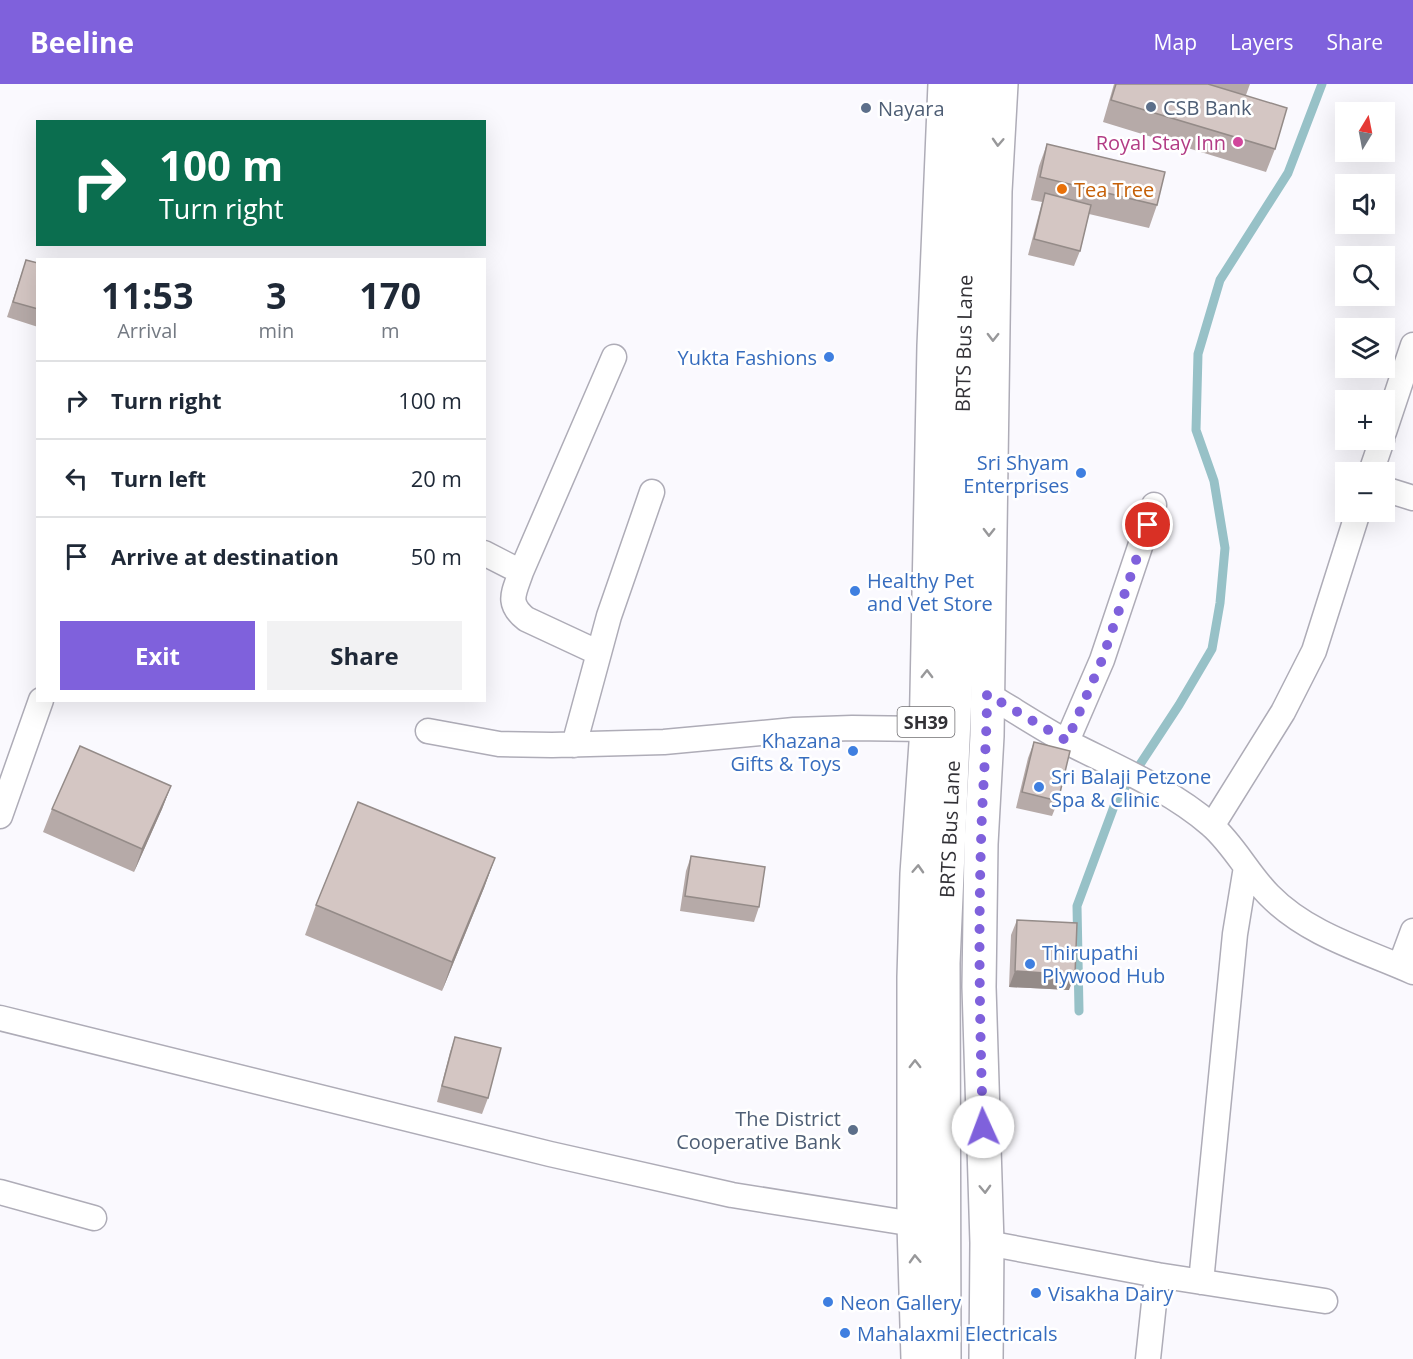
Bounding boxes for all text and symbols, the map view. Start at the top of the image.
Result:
text: Beeline [30,23,134,61]
text: Map [1154,28,1197,56]
text: Layers [1230,28,1294,56]
text: Share [1327,28,1383,56]
place label: CSB Bank [1163,94,1252,121]
place label: Nayara [878,95,945,122]
marker: CSB Bank [1144,100,1158,114]
marker: Nayara [859,101,873,115]
north arrow [1335,102,1395,162]
map controls [1335,102,1395,522]
place label: Royal Stay Inn [1096,129,1226,156]
marker: Royal Stay Inn [1231,135,1245,149]
text: 100 m [159,136,283,193]
one-way arrow [991,138,1004,147]
icon: right [60,144,138,222]
button: sound [1335,174,1395,234]
place label: Tea Tree [1074,176,1154,203]
marker: Tea Tree [1055,182,1069,196]
text: Turn right [159,190,284,227]
button: search [1335,246,1395,306]
text: 11:53 [101,271,194,320]
text: 3 [266,271,287,320]
text: 170 [359,271,421,320]
street label: BRTS Bus Lane [948,274,978,412]
text: Arrival [117,317,177,344]
text: min [258,317,294,344]
text: m [381,317,399,344]
button: layers [1335,318,1395,378]
one-way arrow [986,333,999,342]
place label: Yukta Fashions [677,344,817,371]
marker: Yukta Fashions [822,350,836,364]
icon: right [60,384,93,417]
text: Turn right [111,385,222,415]
text: 100 m [398,385,462,415]
button: + [1335,390,1395,450]
place label: Sri Shyam Enterprises [963,449,1069,499]
icon: left [60,462,93,495]
button: − [1335,462,1395,522]
text: Turn left [111,463,206,493]
text: 20 m [411,463,462,493]
marker: Sri Shyam Enterprises [1074,466,1088,480]
pin [1122,499,1173,550]
icon: arrive [1131,508,1164,541]
one-way arrow [983,528,996,537]
icon: arrive [60,540,93,573]
text: Arrive at destination [111,541,339,571]
text: 50 m [411,541,462,571]
place label: Healthy Pet and Vet Store [867,567,993,617]
marker: Healthy Pet and Vet Store [848,584,862,598]
button: Exit [60,621,255,690]
button: Share [267,621,462,690]
one-way arrow [921,669,933,678]
road number: SH39 [898,707,954,737]
place label: Khazana Gifts & Toys [730,727,841,777]
marker: Khazana Gifts & Toys [846,744,860,758]
street label: BRTS Bus Lane [932,760,966,898]
place label: Sri Balaji Petzone Spa & Clinic [1051,763,1211,813]
marker: Sri Balaji Petzone Spa & Clinic [1032,780,1046,794]
one-way arrow [911,864,924,873]
place label: Thirupathi Plywood Hub [1042,939,1165,989]
marker: Thirupathi Plywood Hub [1023,957,1037,971]
one-way arrow [909,1059,921,1068]
position arrow [951,1095,1015,1159]
place label: The District Cooperative Bank [676,1105,841,1155]
marker: The District Cooperative Bank [846,1123,860,1137]
one-way arrow [979,1184,992,1193]
one-way arrow [909,1254,922,1263]
place label: Visakha Dairy [1048,1280,1175,1307]
marker: Visakha Dairy [1029,1286,1043,1300]
place label: Neon Gallery [840,1289,962,1316]
marker: Neon Gallery [821,1295,835,1309]
place label: Mahalaxmi Electricals [857,1320,1057,1347]
marker: Mahalaxmi Electricals [838,1326,852,1340]

